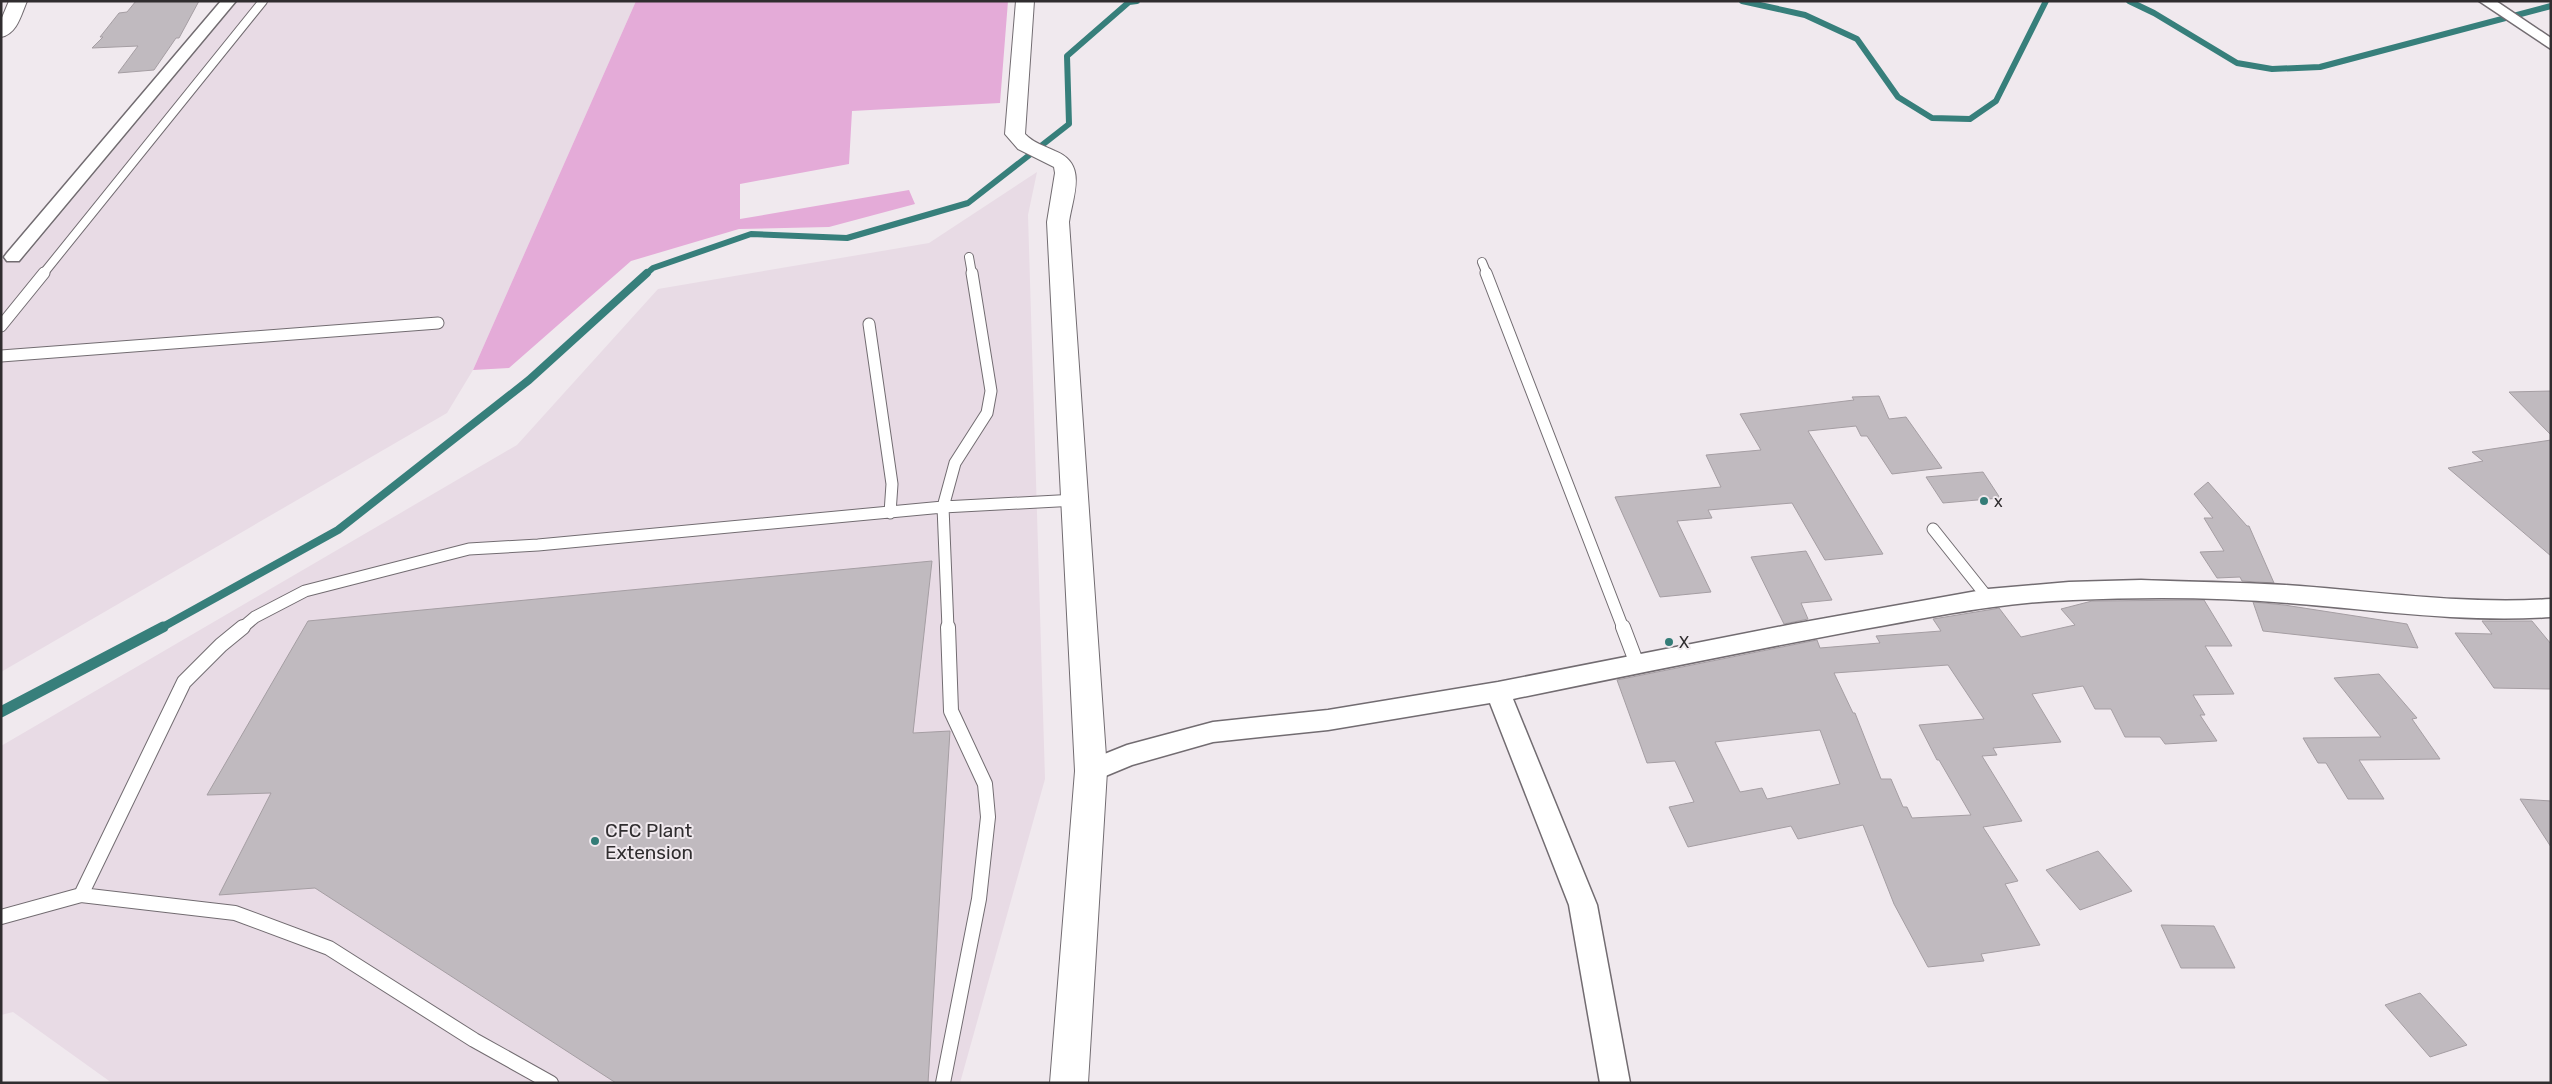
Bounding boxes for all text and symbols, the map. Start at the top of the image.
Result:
place label: x [1994,492,2003,511]
marker: x [1978,495,1990,507]
place label: X [1679,633,1689,652]
marker: X [1663,636,1675,648]
place label: CFC Plant Extension [605,819,693,864]
marker: CFC Plant Extension [589,835,601,847]

